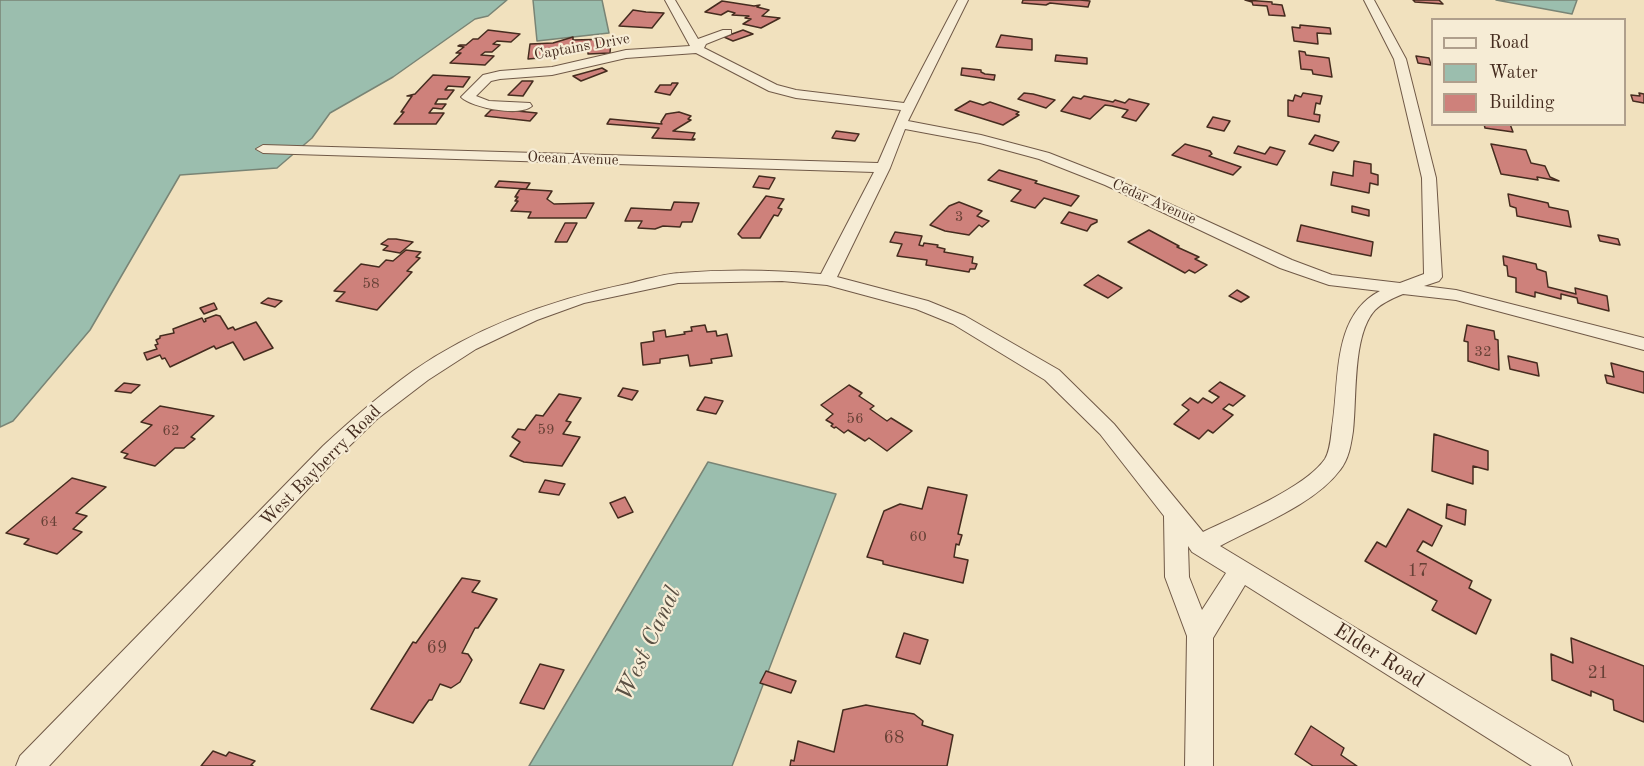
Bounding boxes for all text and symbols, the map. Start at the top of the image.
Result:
legend [1431,18,1626,126]
street label: Captains Drive [533,30,631,64]
text: Road [1489,34,1529,52]
text: Water [1489,64,1538,82]
text: Building [1489,94,1554,112]
street label: Ocean Avenue [527,148,619,170]
street label: Cedar Avenue [1109,175,1199,229]
house number: 3 [955,208,963,226]
house number: 58 [362,275,380,293]
house number: 32 [1474,343,1492,361]
street label: West Bayberry Road [256,401,386,531]
house number: 56 [846,410,864,428]
house number: 59 [537,421,555,439]
house number: 62 [162,422,180,440]
house number: 64 [40,513,58,531]
house number: 60 [909,528,927,546]
house number: 17 [1408,560,1428,582]
water label: West Canal [610,582,688,706]
street label: Elder Road [1329,618,1429,694]
house number: 69 [427,637,447,659]
house number: 21 [1588,662,1608,684]
house number: 68 [884,727,904,749]

